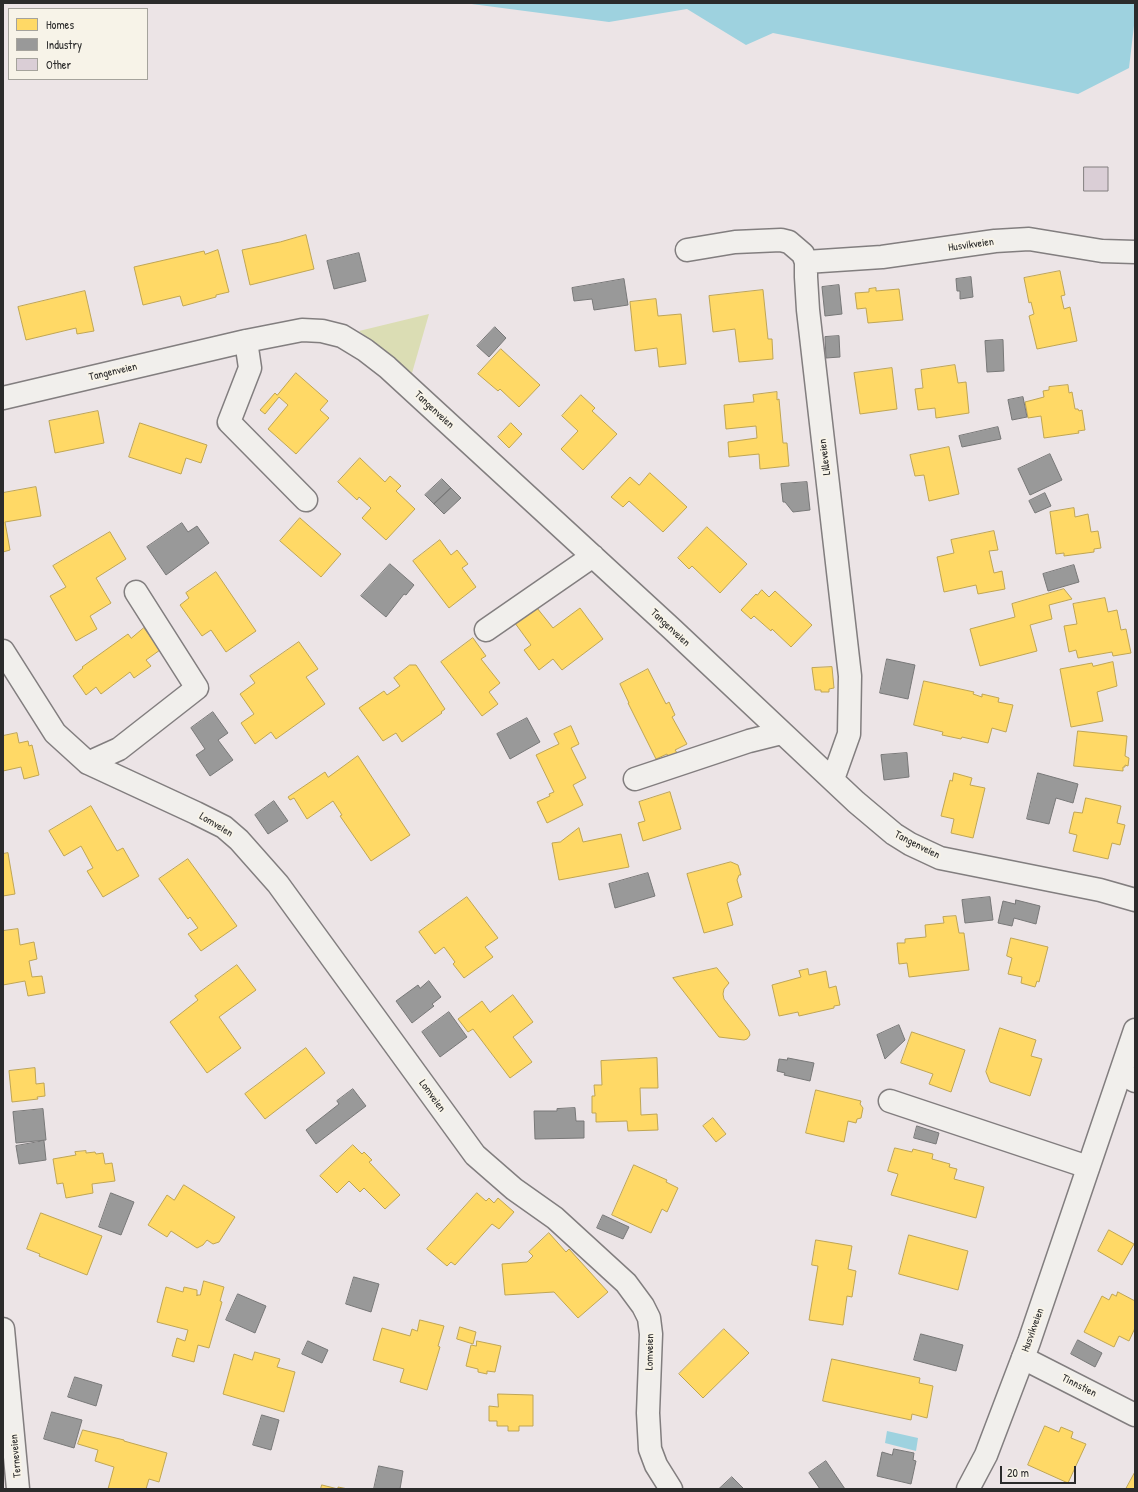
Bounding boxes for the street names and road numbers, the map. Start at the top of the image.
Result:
street label: Husvikveien [947,235,995,255]
street label: Tangenveien [88,360,138,384]
street label: Tangenveien [411,388,457,432]
street label: Lilleveien [816,438,834,476]
street label: Tangenveien [647,606,693,650]
street label: Lomveien [197,810,235,840]
street label: Tangenveien [892,828,942,862]
street label: Lomveien [416,1077,448,1115]
street label: Husvikveien [1019,1306,1047,1354]
street label: Lomveien [643,1334,657,1370]
street label: Tinnstien [1059,1372,1099,1400]
street label: Terneveien [8,1434,24,1478]

